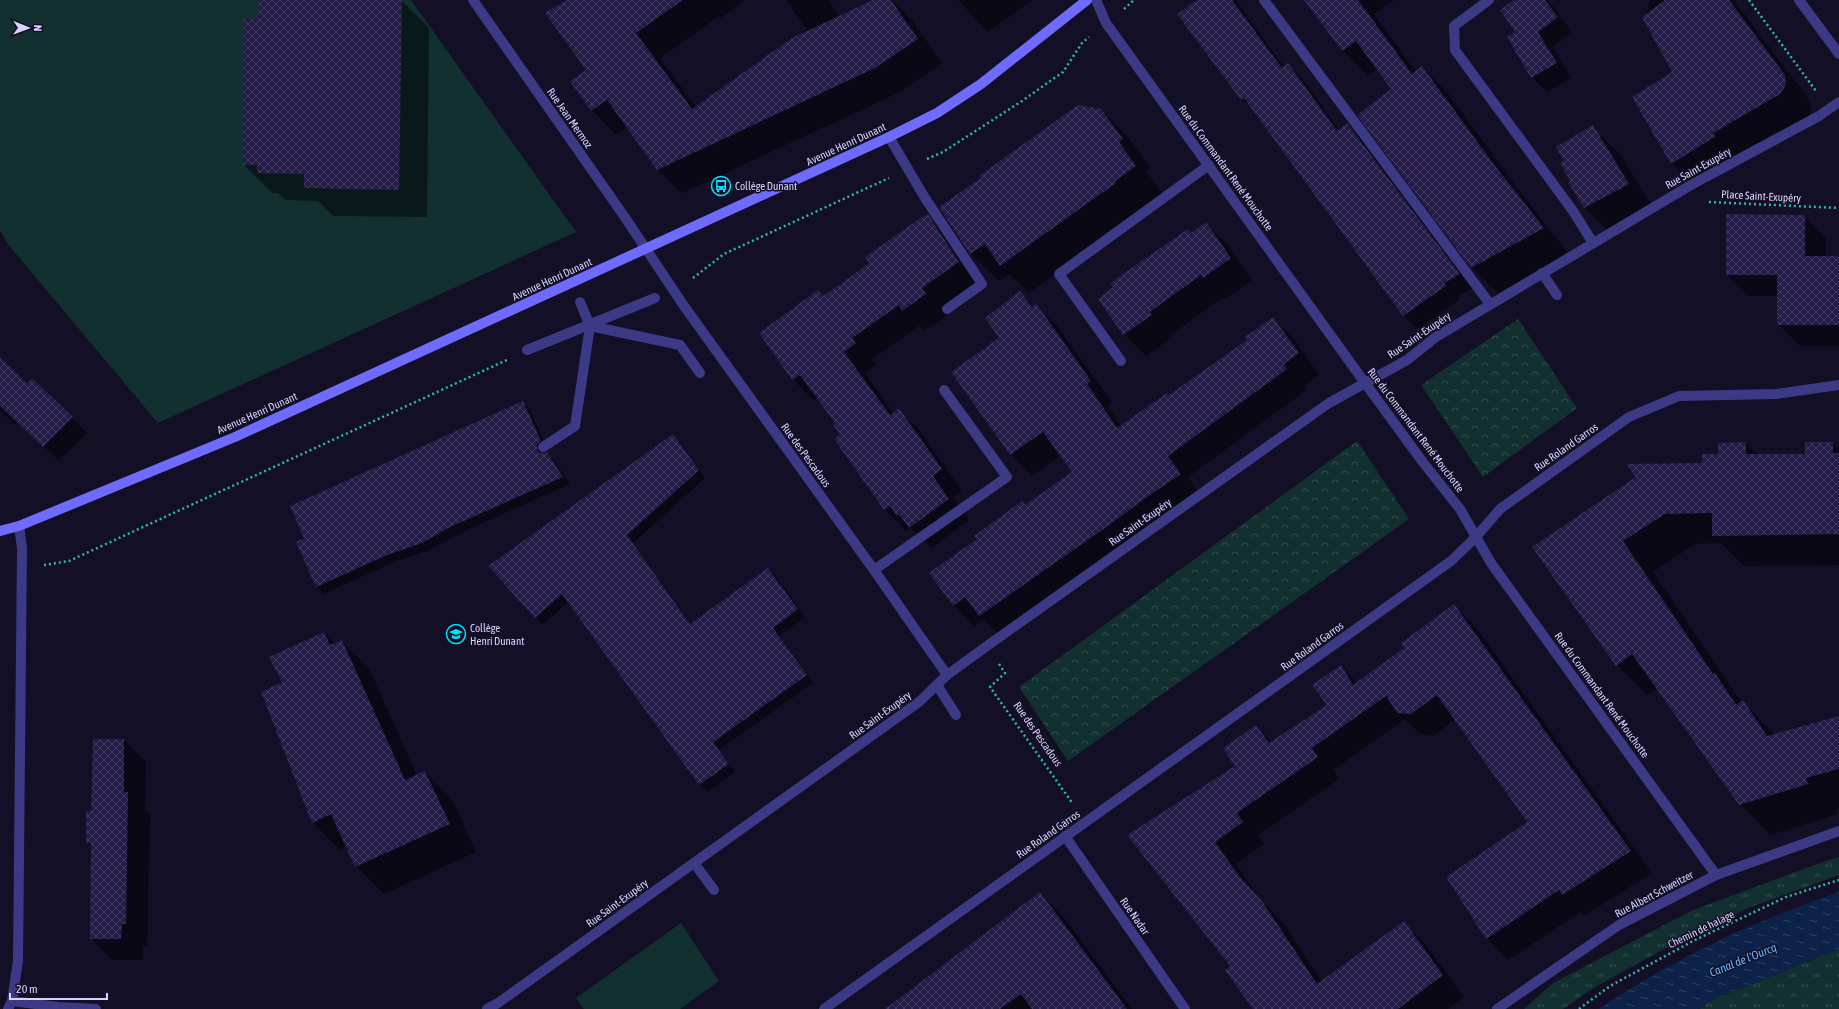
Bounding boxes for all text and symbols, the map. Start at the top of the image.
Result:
north arrow [8,8,48,48]
text: N [32,25,44,32]
street label: Rue Jean Mermoz [545,86,595,150]
street label: Rue du Commandant René Mouchotte [1176,103,1276,233]
street label: Avenue Henri Dunant [804,120,888,168]
street label: Rue Saint-Exupéry [1663,145,1733,191]
bus stop icon: Collège Dunant [710,175,732,197]
place label: Collège Dunant [735,180,797,192]
street label: Place Saint-Exupéry [1721,188,1802,204]
street label: Avenue Henri Dunant [510,255,594,303]
street label: Rue Saint-Exupéry [1385,309,1453,360]
street label: Rue du Commandant René Mouchotte [1365,366,1467,494]
street label: Avenue Henri Dunant [215,390,299,436]
street label: Rue des Pescadous [779,421,833,489]
street label: Rue Roland Garros [1532,421,1600,473]
street label: Rue Saint-Exupéry [1107,496,1174,548]
street label: Rue Roland Garros [1278,619,1346,673]
place label: Collège Henri Dunant [470,622,524,647]
school or university icon: Collège Henri Dunant [445,623,467,645]
street label: Rue du Commandant René Mouchotte [1552,630,1652,760]
street label: Rue Saint-Exupéry [847,688,914,741]
street label: Rue des Pescadous [1011,699,1065,769]
street label: Rue Roland Garros [1014,808,1082,860]
street label: Rue Albert Schweitzer [1613,868,1696,920]
street label: Rue Saint-Exupéry [584,876,651,929]
street label: Rue Nadar [1118,895,1153,937]
street label: Chemin de halage [1666,908,1736,950]
water label: Canal de l'Ourcq [1707,940,1779,980]
scale bar [10,975,107,1001]
text: 20 m [16,982,38,996]

